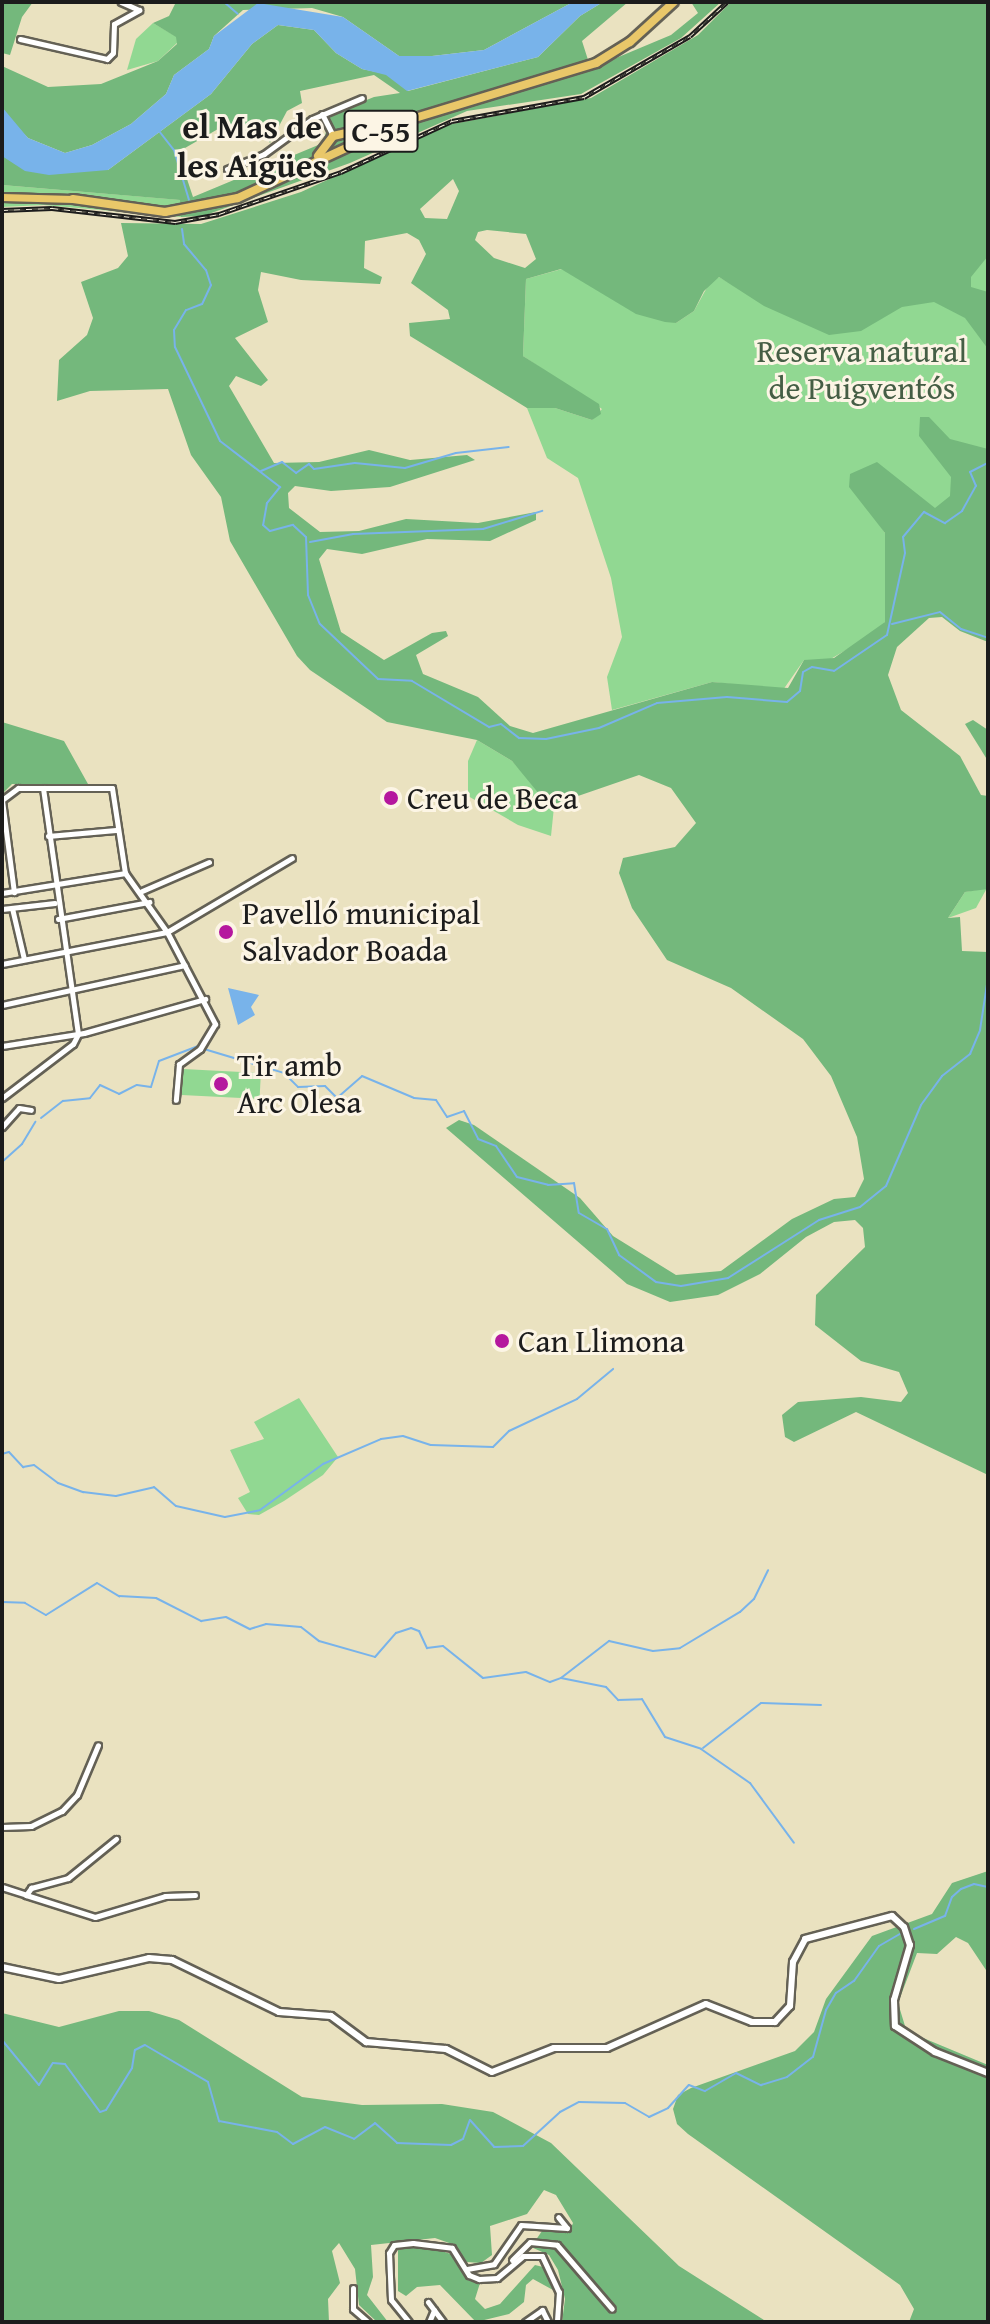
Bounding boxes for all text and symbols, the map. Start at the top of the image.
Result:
district label: el Mas de les Aigües [177,105,327,184]
road number: C-55 [343,105,419,157]
park label: Reserva natural de Puigventós [757,333,967,408]
place label: Creu de Beca [407,779,578,817]
marker: Creu de Beca [382,789,400,807]
place label: Pavelló municipal Salvador Boada [242,895,480,970]
marker: Pavelló municipal Salvador Boada [217,923,235,941]
place label: Tir amb Arc Olesa [237,1047,362,1122]
marker: Tir amb Arc Olesa [212,1075,230,1093]
place label: Can Llimona [518,1322,685,1360]
marker: Can Llimona [493,1332,511,1350]

